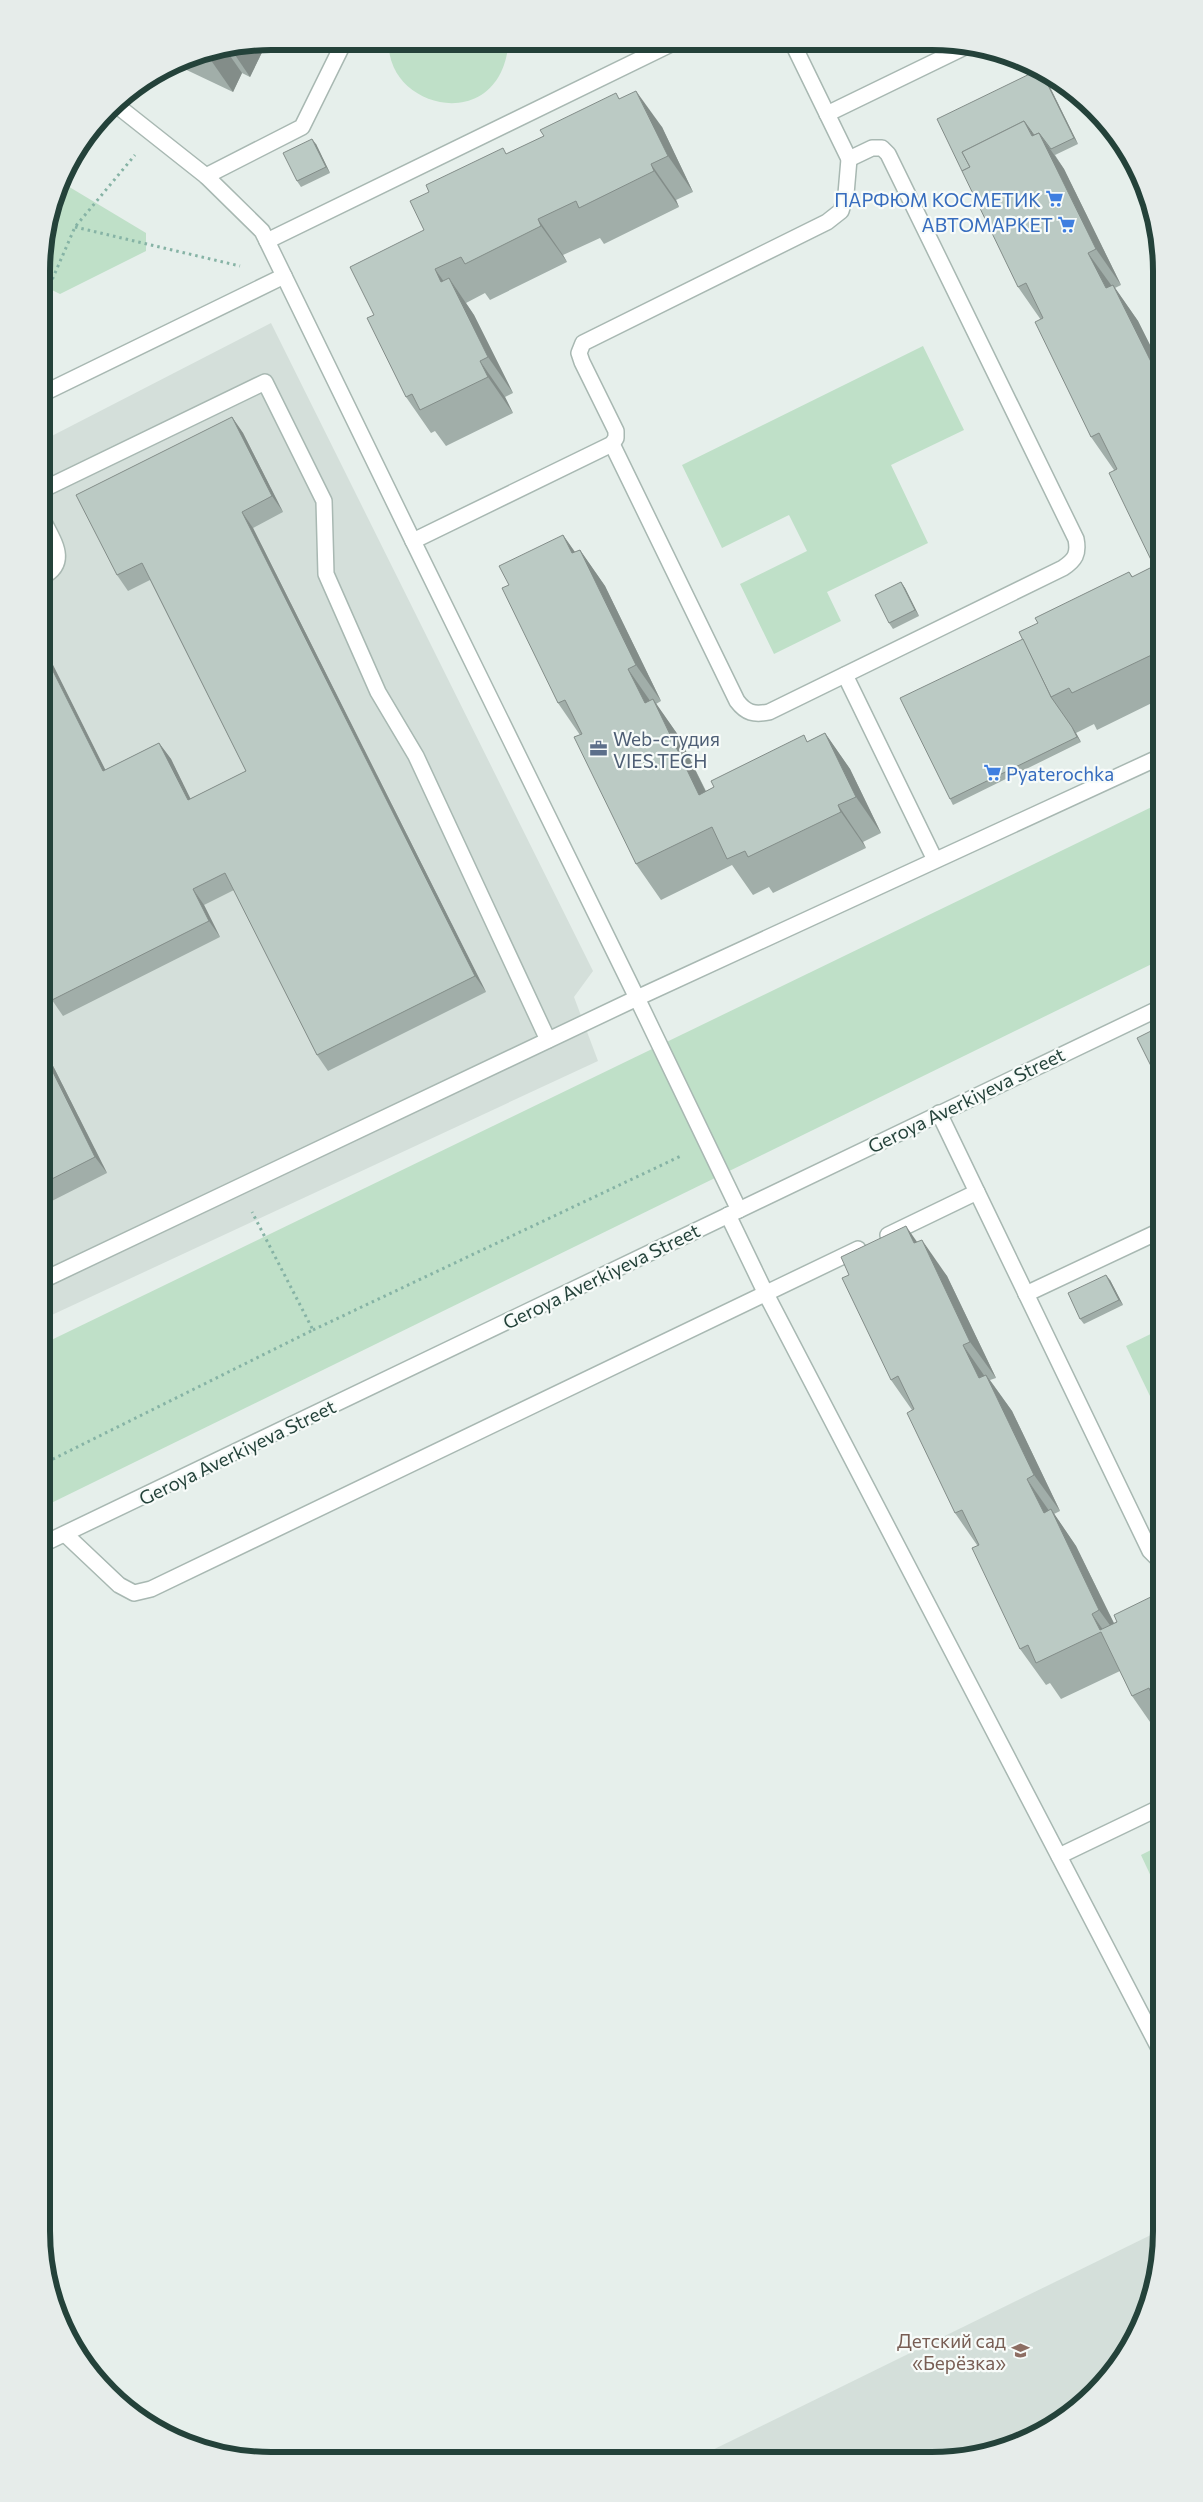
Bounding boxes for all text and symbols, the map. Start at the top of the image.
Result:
place label: ПАРФЮМ КОСМЕТИК [834,188,1041,211]
supermarket icon: ПАРФЮМ КОСМЕТИК [1045,189,1065,209]
place label: АВТОМАРКЕТ [922,213,1053,236]
supermarket icon: АВТОМАРКЕТ [1057,214,1077,234]
place label: Web-студия VIES.TECH [613,727,720,772]
office icon: Web-студия VIES.TECH [589,739,609,759]
place label: Pyaterochka [1006,762,1114,785]
supermarket icon: Pyaterochka [982,763,1002,783]
street label: Geroya Averkiyeva Street [864,1042,1068,1158]
street label: Geroya Averkiyeva Street [499,1218,703,1334]
street label: Geroya Averkiyeva Street [135,1394,339,1510]
place label: Детский сад «Берёзка» [897,2329,1006,2374]
school or university icon: Детский сад «Берёзка» [1010,2341,1030,2361]

